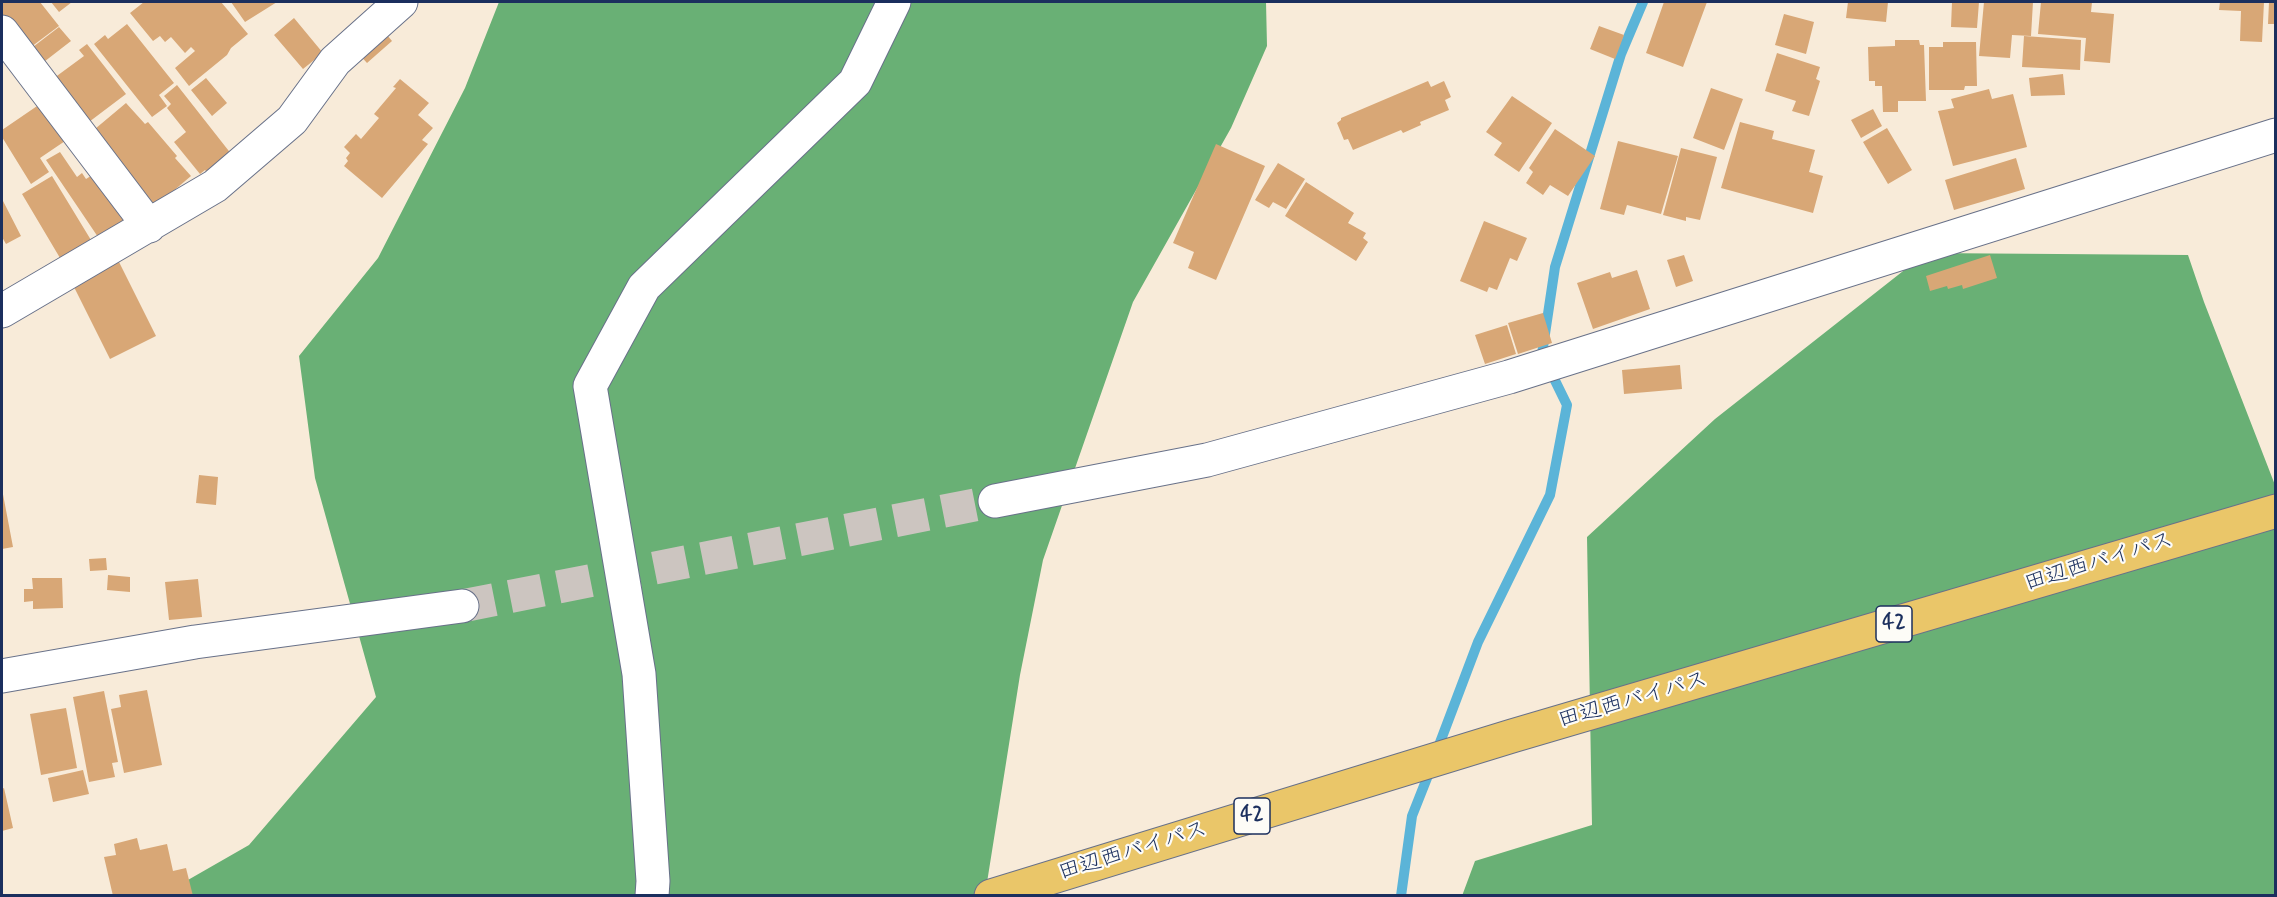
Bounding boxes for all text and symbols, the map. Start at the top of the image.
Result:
street label: 田辺西バイパス [2022,528,2176,598]
road number: 42 [1876,606,1912,642]
street label: 田辺西バイパス [1555,667,1711,735]
road number: 42 [1234,798,1270,834]
street label: 田辺西バイパス [1056,817,1210,887]

